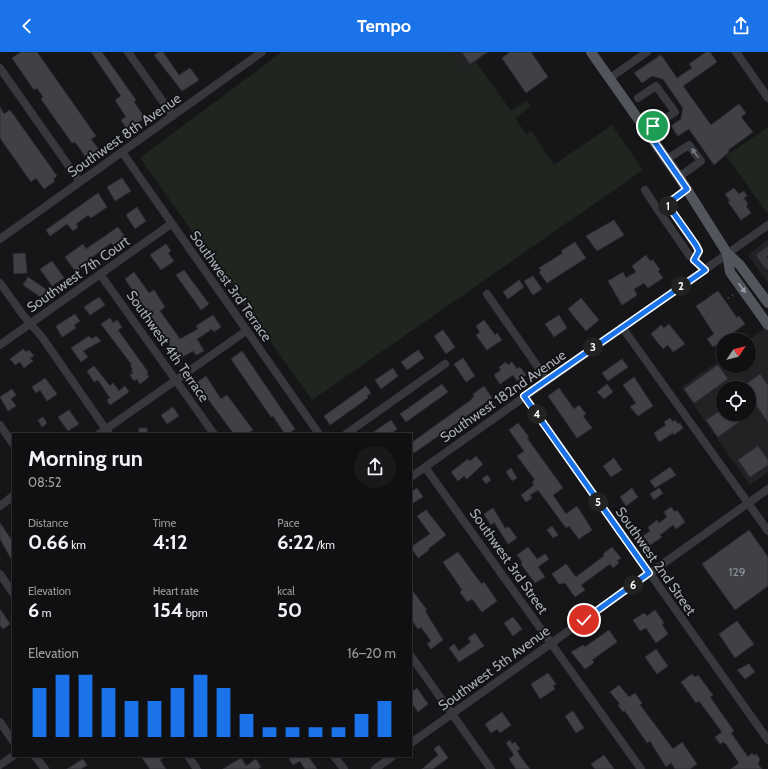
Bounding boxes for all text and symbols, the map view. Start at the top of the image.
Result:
icon: back [16,15,38,37]
text: Tempo [357,15,411,37]
icon: share [730,15,752,37]
street label: Southwest 8th Avenue [64,89,184,181]
pin [636,109,670,143]
icon: arrive [642,115,664,137]
one-way arrow [691,148,699,158]
pin: 1 [658,196,678,216]
text: 1 [666,199,670,213]
street label: Southwest 3rd Terrace [186,227,276,345]
street label: Southwest 7th Court [23,232,133,316]
pin: 2 [671,276,691,296]
text: 2 [678,279,684,293]
one-way arrow [738,283,746,294]
street label: Southwest 4th Terrace [123,287,213,405]
north arrow [716,333,756,373]
map controls [716,333,756,421]
pin: 3 [583,337,603,357]
text: 3 [590,340,596,354]
street label: Southwest 182nd Avenue [436,346,570,446]
button: locate [716,381,756,421]
pin: 4 [527,404,547,424]
text: 4 [534,407,540,421]
text: Morning run [28,445,143,472]
button: share [354,446,396,488]
text: 08:52 [28,474,62,490]
pin: 5 [588,492,608,512]
text: 5 [595,495,601,509]
street label: Southwest 2nd Street [612,503,700,619]
street label: Southwest 3rd Street [466,505,552,618]
text: Distance [28,516,69,530]
text: Time [153,516,176,530]
text: Pace [277,516,299,530]
text: 0.66 [28,530,69,554]
text: 4:12 [153,530,187,554]
text: 6:22 [277,530,314,554]
text: km [69,538,86,552]
text: /km [314,538,335,552]
house number: 129 [728,564,746,579]
pin: 6 [623,575,643,595]
text: 6 [630,578,636,592]
text: Elevation [28,584,71,598]
text: Heart rate [153,584,199,598]
text: kcal [277,584,295,598]
text: 6 [28,598,39,622]
text: 154 [153,598,183,622]
text: 50 [277,598,302,622]
pin [567,603,601,637]
text: m [39,606,51,620]
text: bpm [183,606,208,620]
icon: check [573,609,595,631]
street label: Southwest 5th Avenue [435,621,553,715]
text: Elevation [28,645,79,661]
text: 16–20 m [347,645,396,661]

